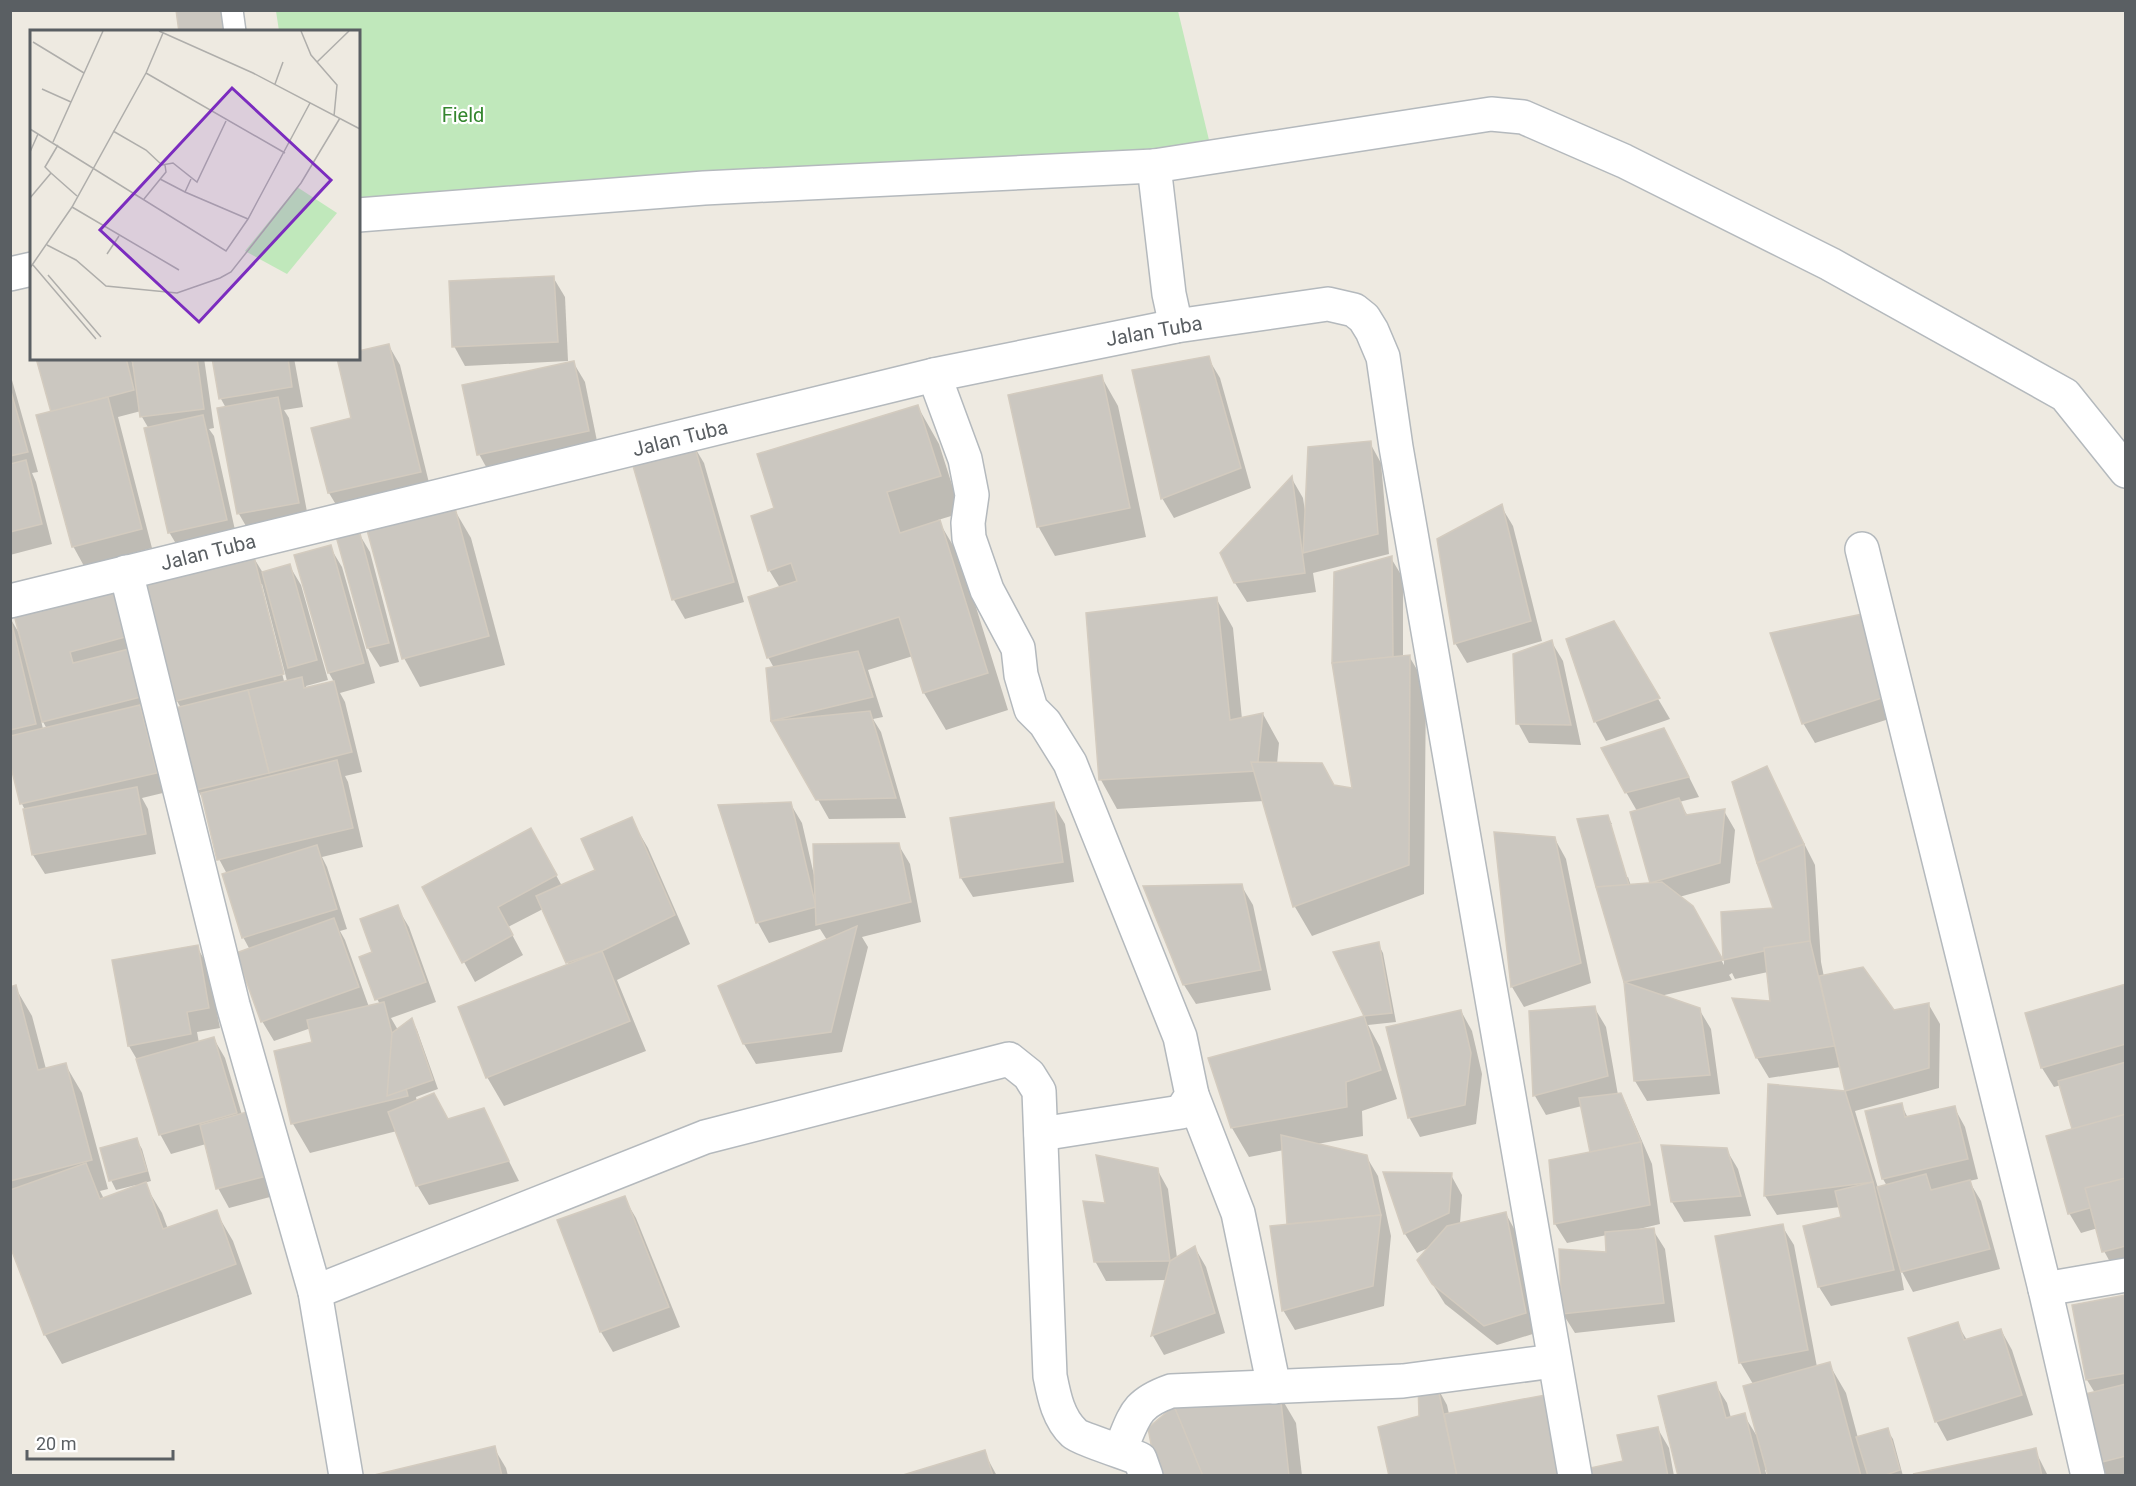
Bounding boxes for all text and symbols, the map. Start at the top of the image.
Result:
inset map [30,30,360,360]
park label: Field [442,103,484,127]
street label: Jalan Tuba [1104,311,1204,351]
street label: Jalan Tuba [630,415,730,461]
street label: Jalan Tuba [158,529,258,575]
scale bar [27,1423,172,1461]
text: 20 m [36,1433,76,1454]

